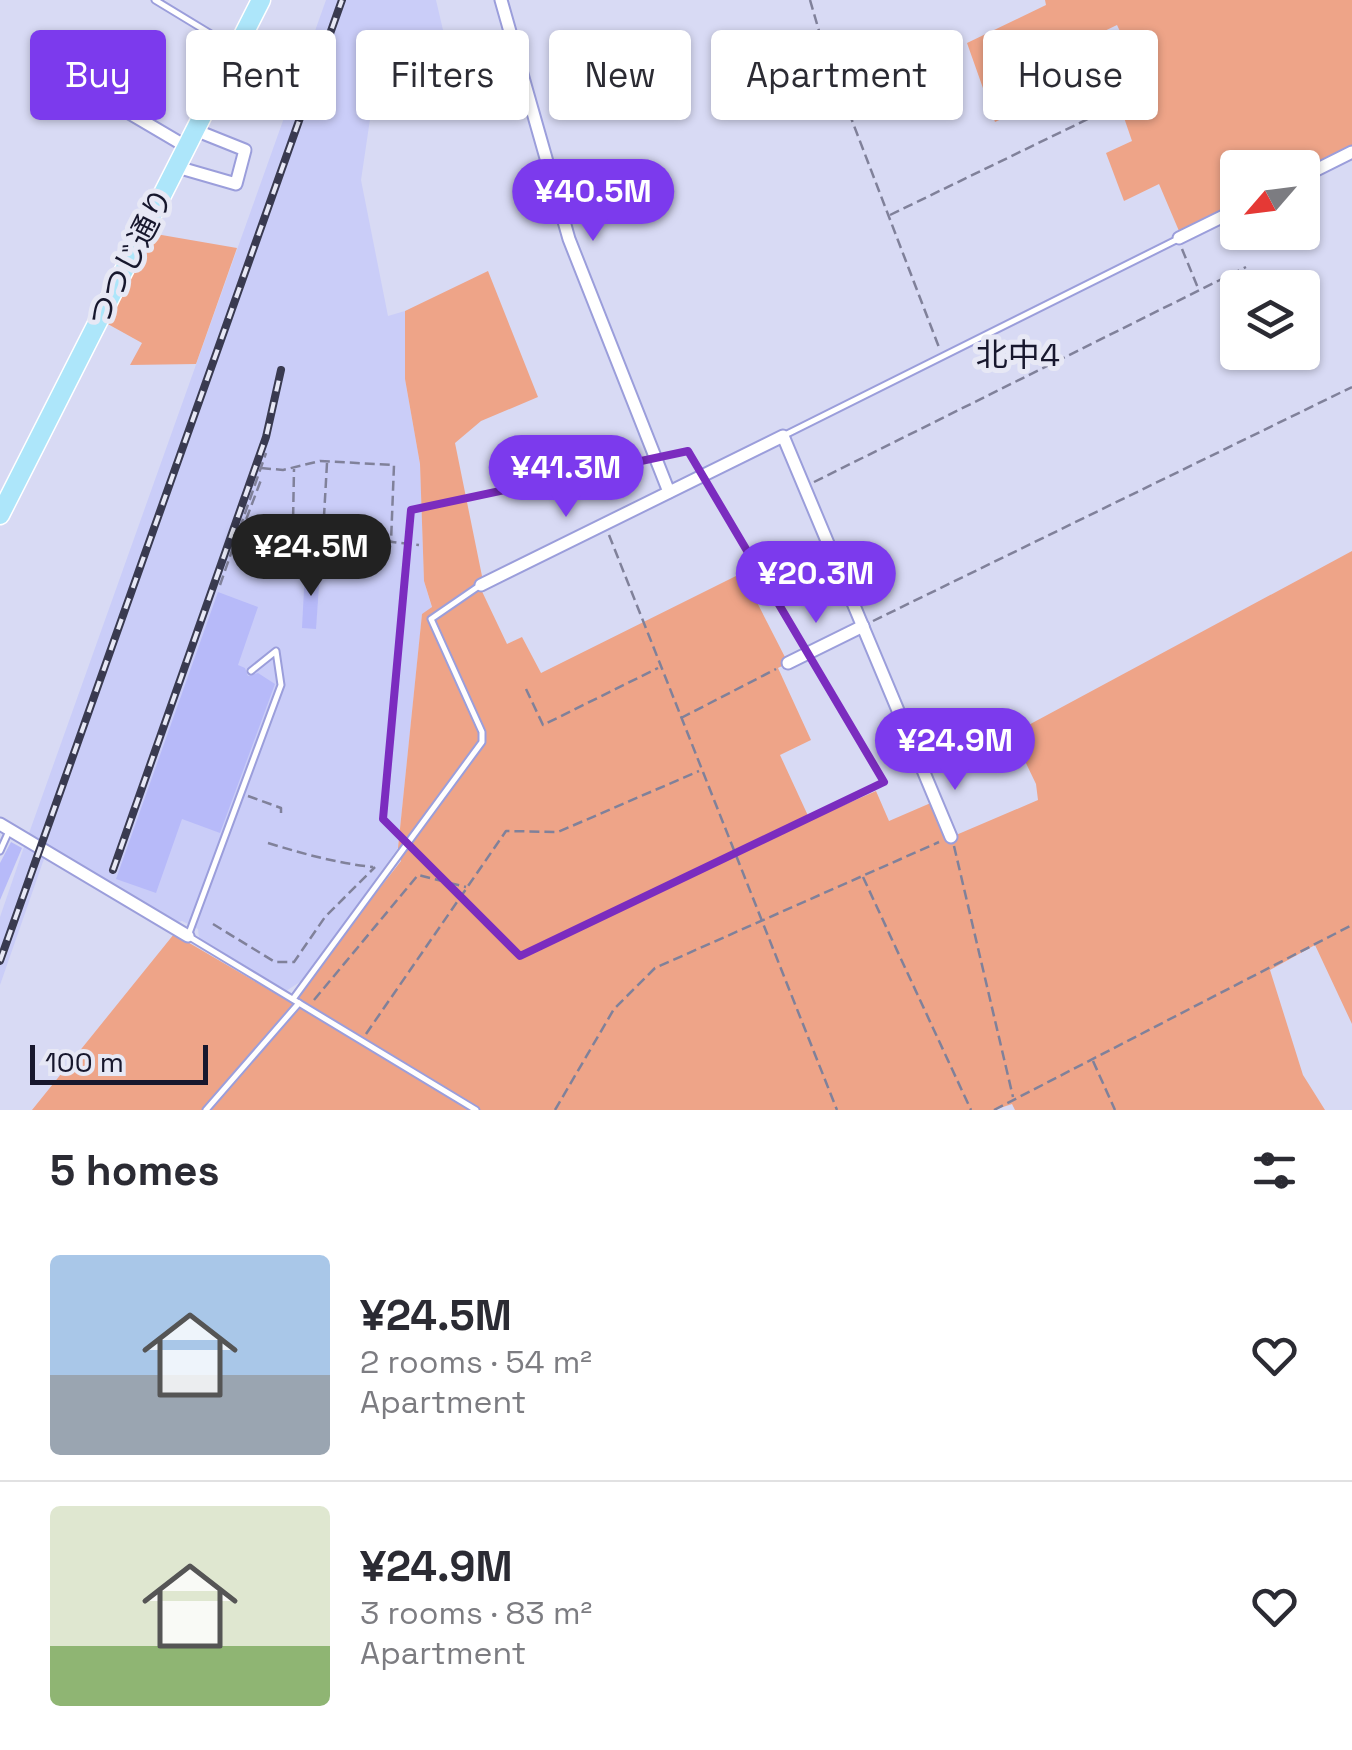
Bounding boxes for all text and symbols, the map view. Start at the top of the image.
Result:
chip: Buy [30,30,166,120]
chip: Rent [186,30,336,120]
chip: Filters [356,30,529,120]
chip: New [549,30,691,120]
chip: Apartment [711,30,963,120]
chip: House [983,30,1158,120]
north arrow [1220,150,1320,250]
map controls [1220,150,1320,370]
pin: ¥40.5M [512,159,674,244]
text: ¥40.5M [534,171,652,211]
street label: つつじ通り [79,181,181,333]
button: layers [1220,270,1320,370]
district label: 北中4 [976,335,1060,375]
pin: ¥41.3M [485,435,647,520]
text: ¥41.3M [511,447,621,487]
pin: ¥24.5M [230,514,392,599]
text: ¥24.5M [253,526,369,566]
pin: ¥20.3M [735,541,897,626]
text: ¥20.3M [758,553,874,593]
pin: ¥24.9M [874,708,1036,793]
text: ¥24.9M [897,720,1013,760]
scale bar [30,1040,208,1084]
text: 100 m [45,1044,124,1080]
icon: filters [1247,1143,1302,1198]
text: 5 homes [50,1144,220,1197]
text: ¥24.5M [360,1289,512,1342]
icon: home [130,1295,250,1415]
icon: heart [1247,1328,1302,1383]
text: 2 rooms · 54 m² [360,1342,592,1382]
text: Apartment [360,1382,526,1422]
text: ¥24.9M [360,1540,512,1593]
icon: home [130,1546,250,1666]
icon: heart [1247,1579,1302,1634]
text: 3 rooms · 83 m² [360,1593,592,1633]
text: Apartment [360,1633,526,1673]

